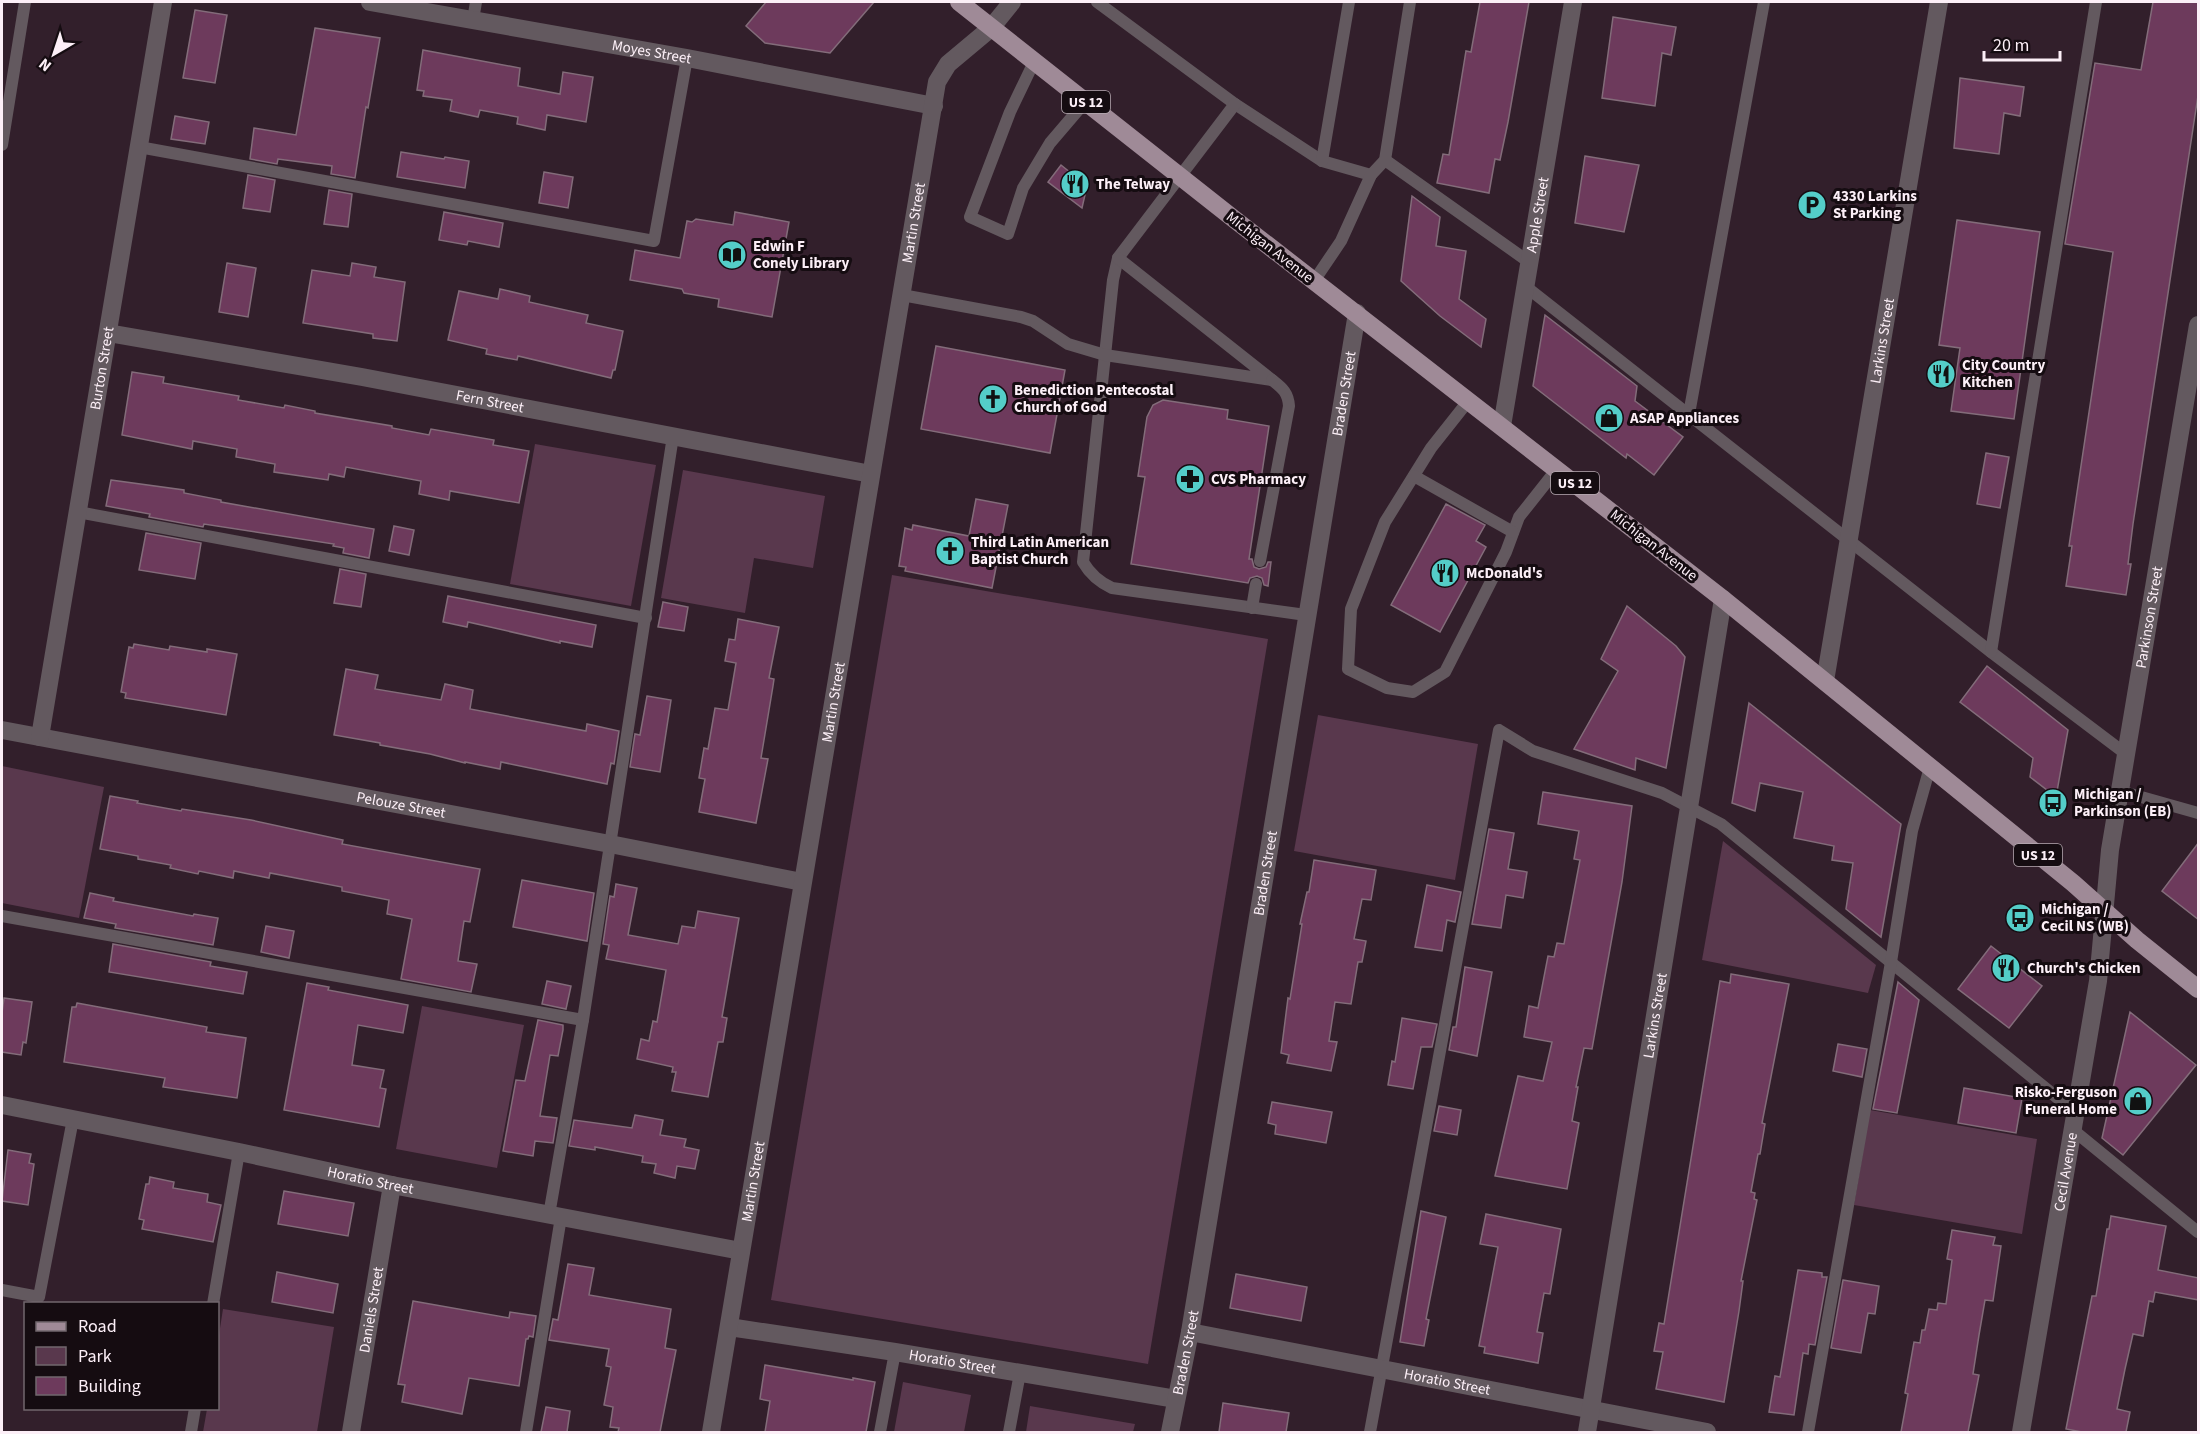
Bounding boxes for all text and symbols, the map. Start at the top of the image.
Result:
north arrow [24,24,84,84]
scale bar [1984,24,2060,62]
text: 20 m [1993,33,2029,58]
street label: Moyes Street [610,35,693,70]
text: N [34,53,56,77]
road number: US 12 [1062,91,1110,113]
restaurant icon: The Telway [1059,168,1091,200]
place label: The Telway [1096,174,1170,195]
street label: Apple Street [1521,175,1555,255]
street label: Martin Street [897,181,931,265]
place label: 4330 Larkins St Parking [1833,186,1917,224]
parking icon: 4330 Larkins St Parking [1796,189,1828,221]
street label: Michigan Avenue [1222,207,1318,288]
place label: Edwin F Conely Library [753,236,850,274]
library icon: Edwin F Conely Library [716,239,748,271]
street label: Larkins Street [1865,297,1900,385]
street label: Burton Street [85,325,120,411]
street label: Braden Street [1327,350,1362,438]
place label: City Country Kitchen [1962,355,2045,393]
restaurant icon: City Country Kitchen [1925,358,1957,390]
place label: Benediction Pentecostal Church of God [1014,380,1174,418]
church icon: Benediction Pentecostal Church of God [977,383,1009,415]
street label: Fern Street [454,385,526,419]
shop icon: ASAP Appliances [1593,402,1625,434]
place label: ASAP Appliances [1629,408,1740,429]
pharmacy icon: CVS Pharmacy [1174,463,1206,495]
place label: CVS Pharmacy [1211,469,1306,490]
road number: US 12 [1551,472,1599,494]
street label: Michigan Avenue [1606,505,1702,586]
place label: Third Latin American Baptist Church [971,532,1109,570]
church icon: Third Latin American Baptist Church [934,535,966,567]
restaurant icon: McDonald's [1429,557,1461,589]
place label: McDonald's [1466,563,1543,584]
street label: Parkinson Street [2131,565,2168,670]
street label: Martin Street [817,660,851,744]
place label: Michigan / Parkinson (EB) [2074,784,2171,822]
street label: Pelouze Street [355,787,447,824]
bus stop icon: Michigan / Parkinson (EB) [2037,787,2069,819]
street label: Braden Street [1248,829,1283,917]
road number: US 12 [2014,844,2062,866]
place label: Michigan / Cecil NS (WB) [2041,899,2129,937]
bus stop icon: Michigan / Cecil NS (WB) [2004,902,2036,934]
restaurant icon: Church's Chicken [1990,952,2022,984]
place label: Church's Chicken [2027,958,2141,979]
street label: Larkins Street [1638,971,1673,1060]
place label: Risko-Ferguson Funeral Home [2015,1082,2117,1120]
shop icon: Risko-Ferguson Funeral Home [2122,1085,2154,1117]
street label: Cecil Avenue [2049,1131,2083,1213]
street label: Martin Street [736,1140,771,1223]
street label: Horatio Street [325,1161,415,1200]
street label: Daniels Street [354,1265,389,1354]
legend [24,1302,219,1410]
street label: Braden Street [1168,1309,1204,1397]
text: Road [78,1314,117,1339]
text: Park [78,1344,112,1369]
street label: Horatio Street [907,1344,997,1380]
street label: Horatio Street [1402,1364,1492,1401]
text: Building [78,1374,141,1399]

